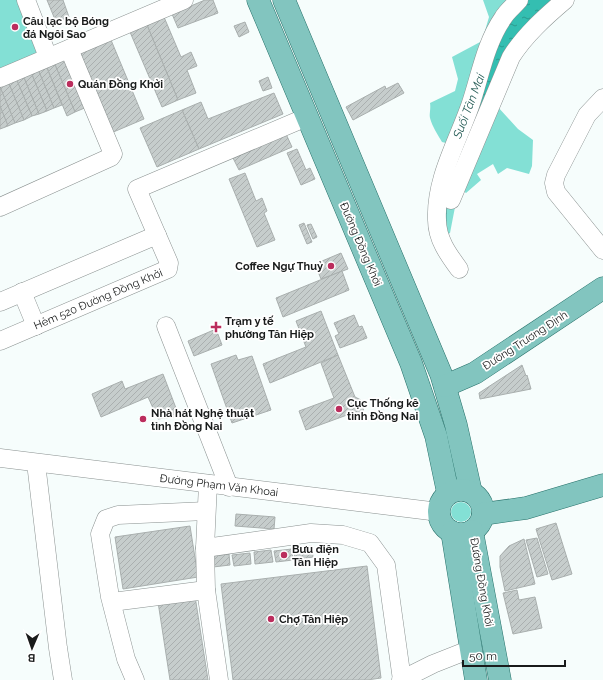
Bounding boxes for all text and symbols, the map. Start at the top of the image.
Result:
place label: Câu lạc bộ Bóng đá Ngôi Sao [23,15,109,41]
marker: Câu lạc bộ Bóng đá Ngôi Sao [10,22,20,32]
water label: Suối Tân Mai [450,71,488,141]
place label: Quán Đồng Khởi [78,78,163,91]
marker: Quán Đồng Khởi [65,79,75,89]
street label: Đường Đồng Khởi [337,200,384,288]
place label: Coffee Ngự Thuỷ [235,260,323,273]
marker: Coffee Ngự Thuỷ [326,261,336,271]
street label: Hẻm 520 Đường Đồng Khởi [32,266,165,333]
street label: Đường Trương Định [480,308,570,373]
place label: Trạm y tế phường Tân Hiệp [225,315,314,341]
marker: Trạm y tế phường Tân Hiệp [210,321,222,333]
place label: Cục Thống kê tỉnh Đồng Nai [347,397,419,423]
marker: Cục Thống kê tỉnh Đồng Nai [334,404,344,414]
place label: Nhà hát Nghệ thuật tỉnh Đồng Nai [151,407,255,433]
marker: Nhà hát Nghệ thuật tỉnh Đồng Nai [138,414,148,424]
street label: Đường Phạm Văn Khoai [159,472,279,499]
street label: Đường Đồng Khởi [467,537,496,628]
place label: Bưu điện Tân Hiệp [292,543,339,569]
marker: Bưu điện Tân Hiệp [279,550,289,560]
place label: Chợ Tân Hiệp [279,613,348,626]
marker: Chợ Tân Hiệp [266,614,276,624]
north arrow [12,628,52,668]
scale bar [463,642,565,668]
text: 50 m [469,649,497,663]
text: B [27,651,36,664]

